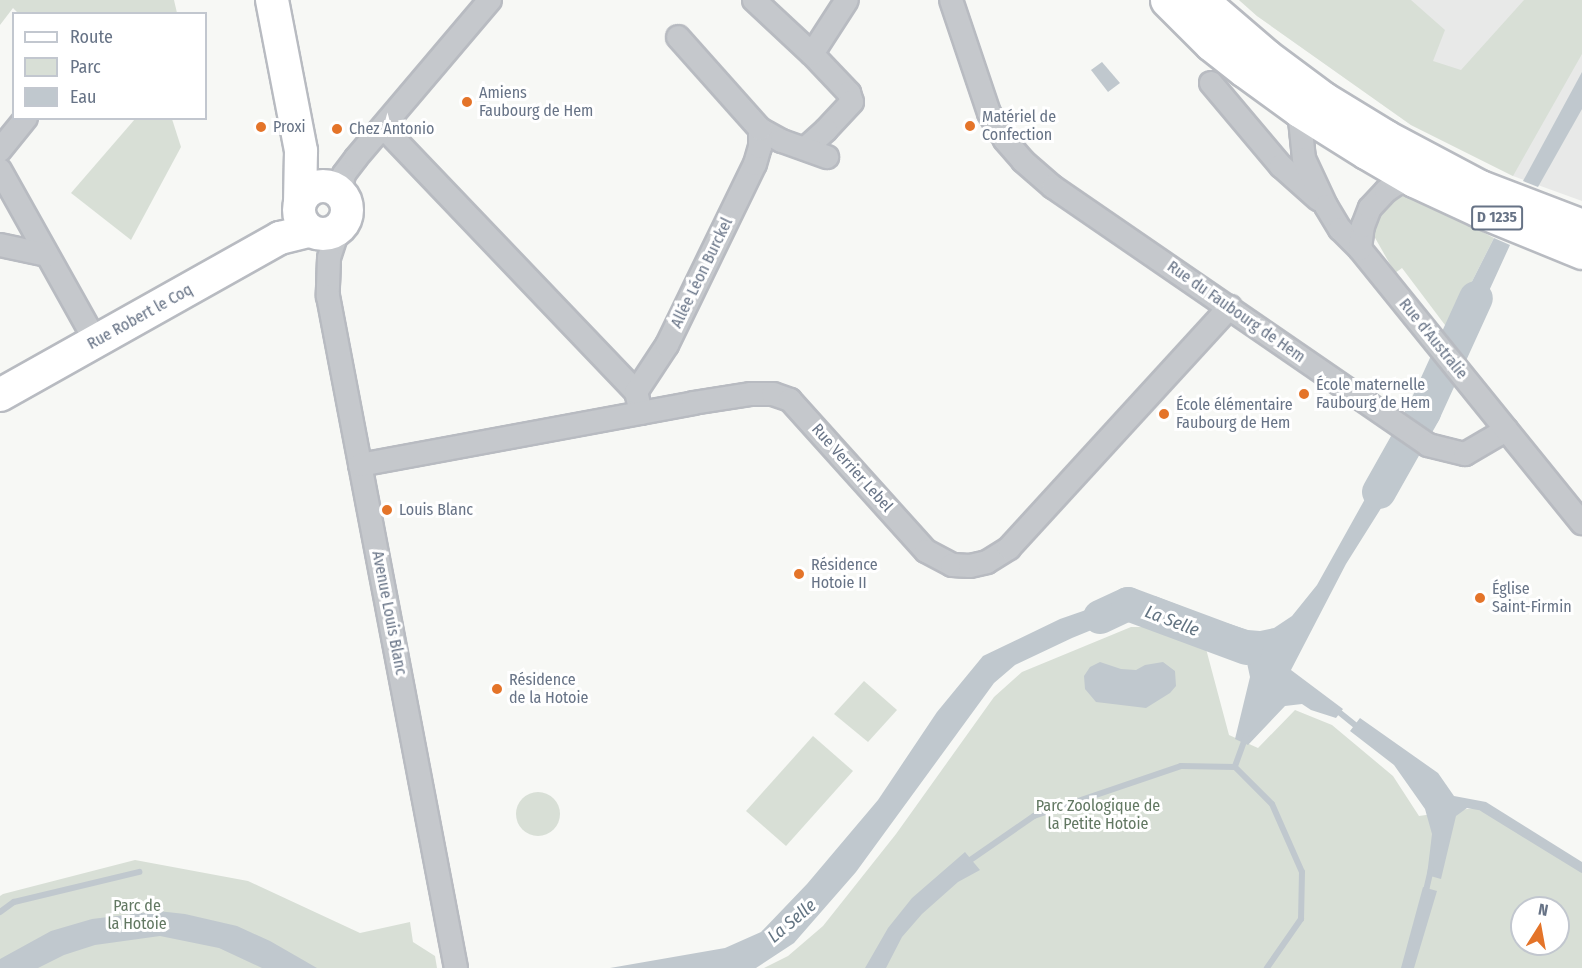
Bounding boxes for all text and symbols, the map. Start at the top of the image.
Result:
legend [12,12,207,120]
text: Route [70,26,113,48]
text: Parc [70,56,101,78]
place label: Amiens Faubourg de Hem [479,83,593,121]
text: Eau [70,86,96,108]
marker: Amiens Faubourg de Hem [460,95,474,109]
place label: Matériel de Confection [982,107,1056,145]
place label: Proxi [273,117,305,137]
place label: Chez Antonio [349,119,434,139]
marker: Matériel de Confection [963,119,977,133]
marker: Proxi [254,120,268,134]
marker: Chez Antonio [330,122,344,136]
road number: D 1235 [1470,206,1524,230]
street label: Allée Léon Burckel [667,215,737,331]
street label: Rue du Faubourg de Hem [1163,257,1309,367]
street label: Rue Robert le Coq [84,280,196,354]
street label: Rue d'Australie [1395,295,1471,383]
place label: École maternelle Faubourg de Hem [1316,375,1430,413]
marker: École maternelle Faubourg de Hem [1297,387,1311,401]
place label: École élémentaire Faubourg de Hem [1176,395,1293,433]
marker: École élémentaire Faubourg de Hem [1157,407,1171,421]
street label: Rue Verrier Lebel [807,420,897,516]
place label: Louis Blanc [399,500,473,520]
marker: Louis Blanc [380,503,394,517]
street label: Avenue Louis Blanc [368,549,410,677]
place label: Résidence Hotoie II [811,555,878,593]
marker: Résidence Hotoie II [792,567,806,581]
place label: Église Saint-Firmin [1492,579,1572,617]
marker: Église Saint-Firmin [1473,591,1487,605]
water label: La Selle [1142,601,1202,641]
place label: Résidence de la Hotoie [509,670,588,708]
marker: Résidence de la Hotoie [490,682,504,696]
park label: Parc Zoologique de la Petite Hotoie [1036,796,1160,834]
water label: La Selle [764,895,820,947]
park label: Parc de la Hotoie [107,896,167,934]
north arrow [1510,896,1570,956]
text: N [1537,900,1550,920]

